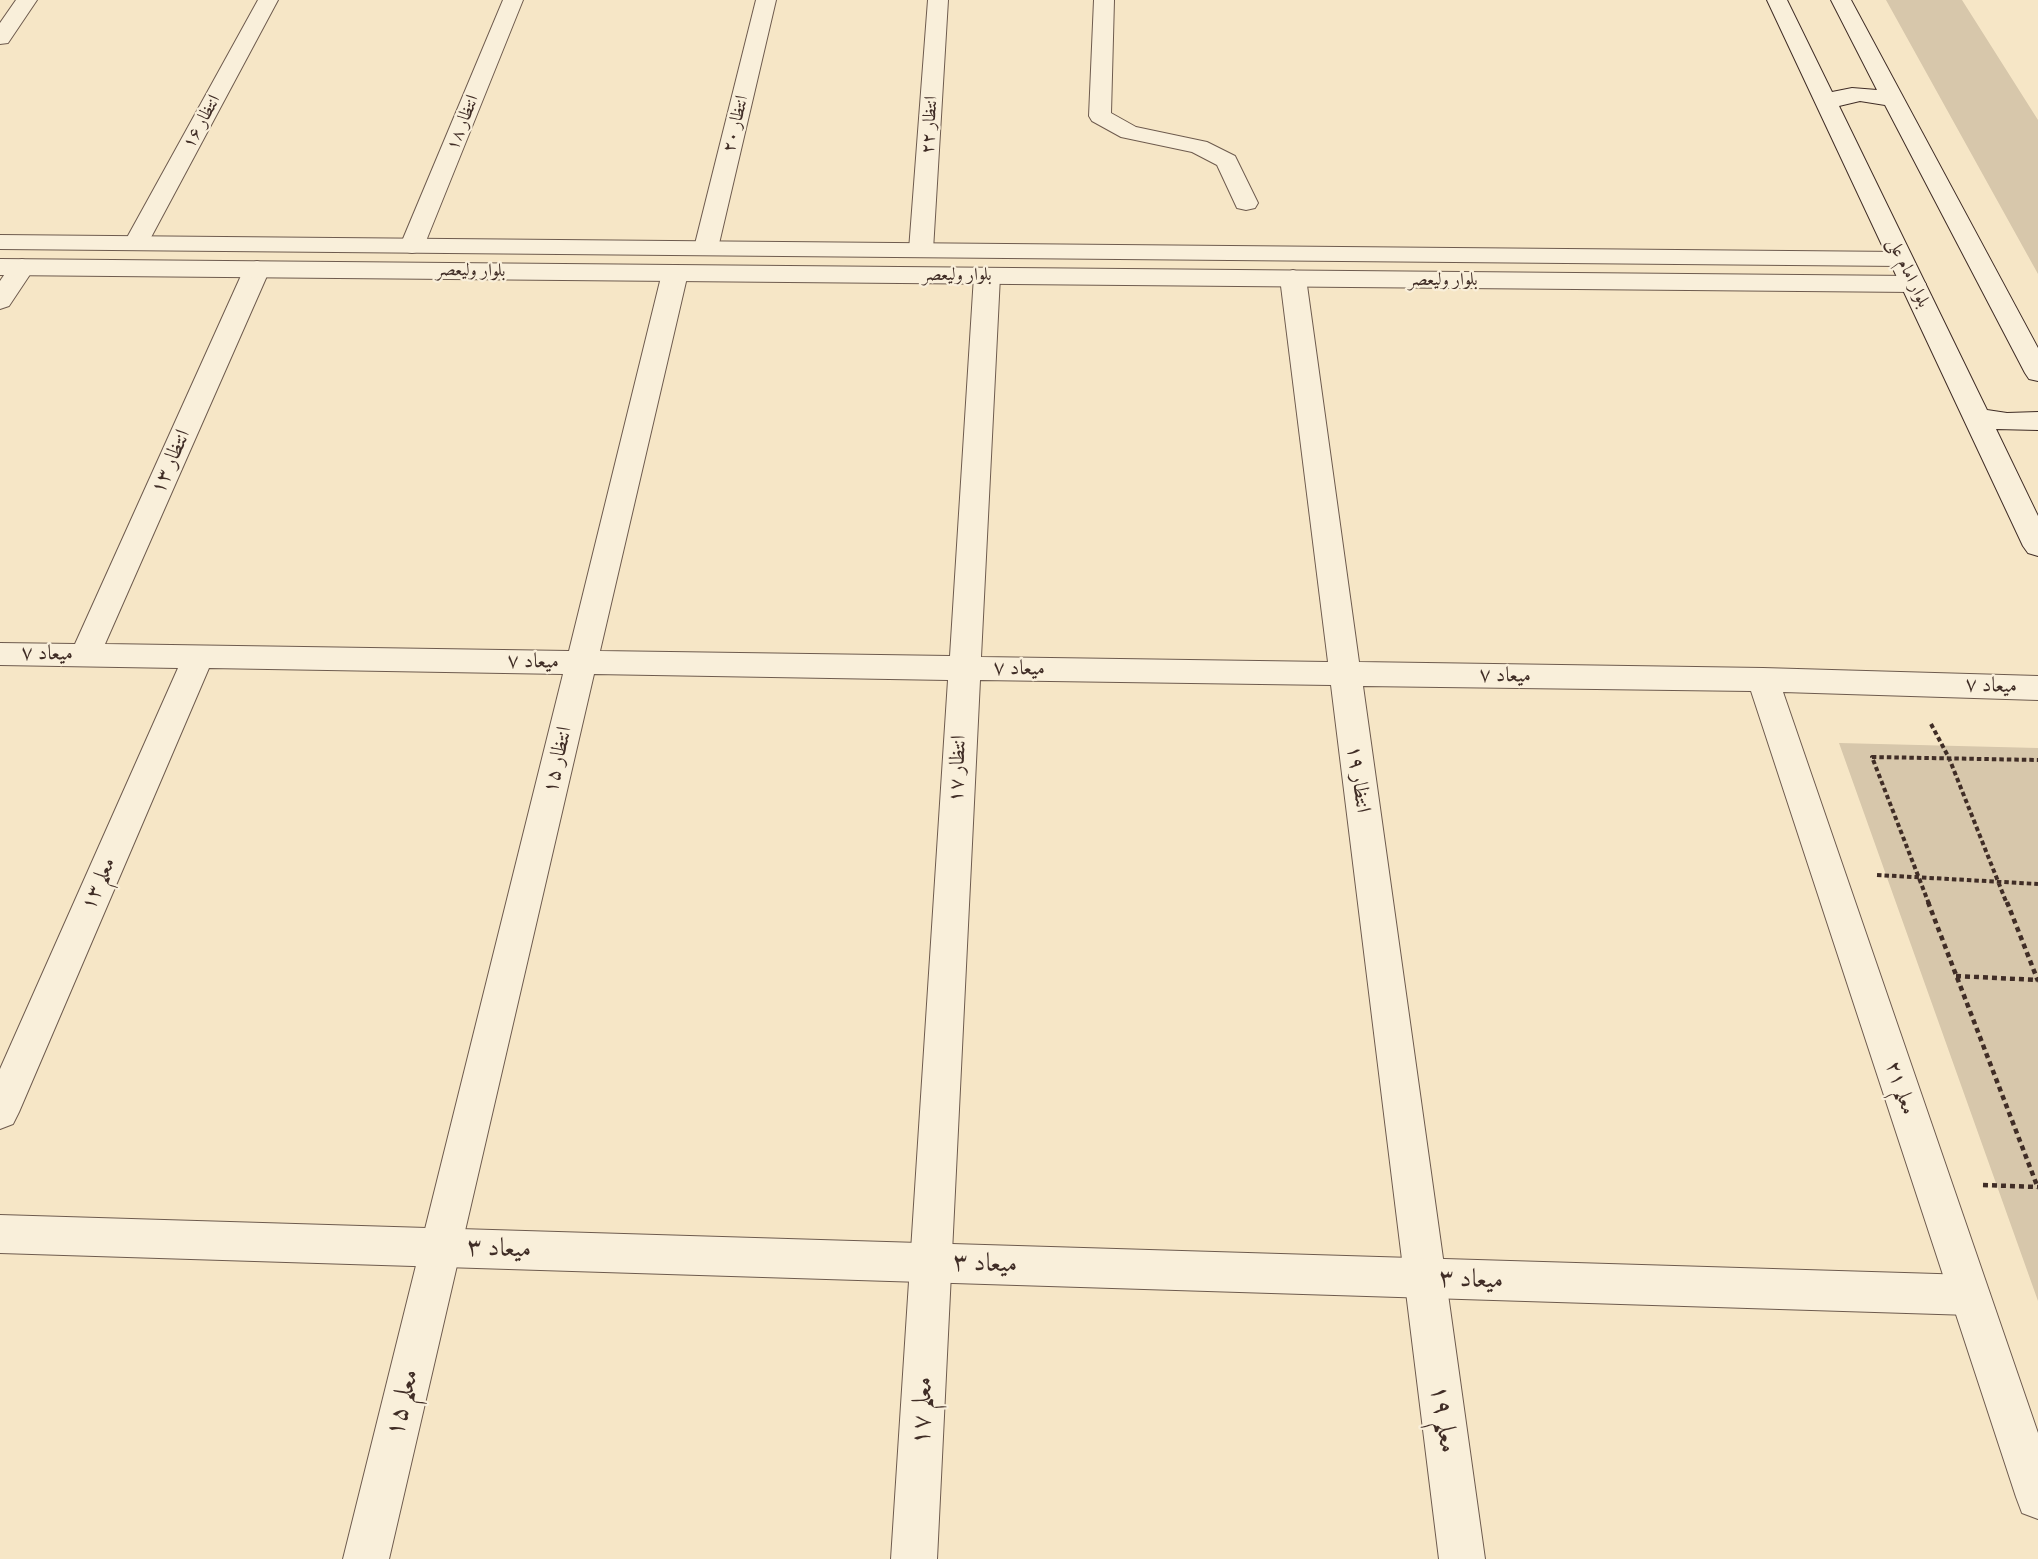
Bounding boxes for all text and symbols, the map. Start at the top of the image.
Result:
street label: انتظار ۱۶ [178,91,226,153]
street label: انتظار ۱۸ [442,92,484,154]
street label: انتظار ۲۰ [718,93,754,155]
street label: انتظار ۲۲ [917,95,943,155]
street label: بلوار امام علی [1882,235,1934,311]
street label: بلوار ولیعصر [436,260,506,282]
street label: بلوار ولیعصر [922,264,992,286]
street label: بلوار ولیعصر [1408,269,1478,291]
street label: انتظار ۱۳ [146,426,196,498]
street label: میعاد ۷ [21,641,73,667]
street label: میعاد ۷ [507,649,559,675]
street label: میعاد ۷ [993,656,1045,682]
street label: میعاد ۷ [1479,663,1531,689]
street label: میعاد ۷ [1965,672,2017,700]
street label: انتظار ۱۵ [538,724,578,796]
street label: انتظار ۱۷ [944,734,972,804]
street label: انتظار ۱۹ [1341,744,1375,814]
street label: معلم ۱۳ [76,854,122,914]
street label: معلم ۲۱ [1879,1058,1921,1118]
street label: میعاد ۳ [466,1232,532,1266]
street label: میعاد ۳ [952,1247,1018,1281]
street label: میعاد ۳ [1438,1263,1504,1297]
street label: معلم ۱۵ [380,1366,426,1440]
street label: معلم ۱۷ [906,1376,940,1446]
street label: معلم ۱۹ [1423,1383,1463,1455]

